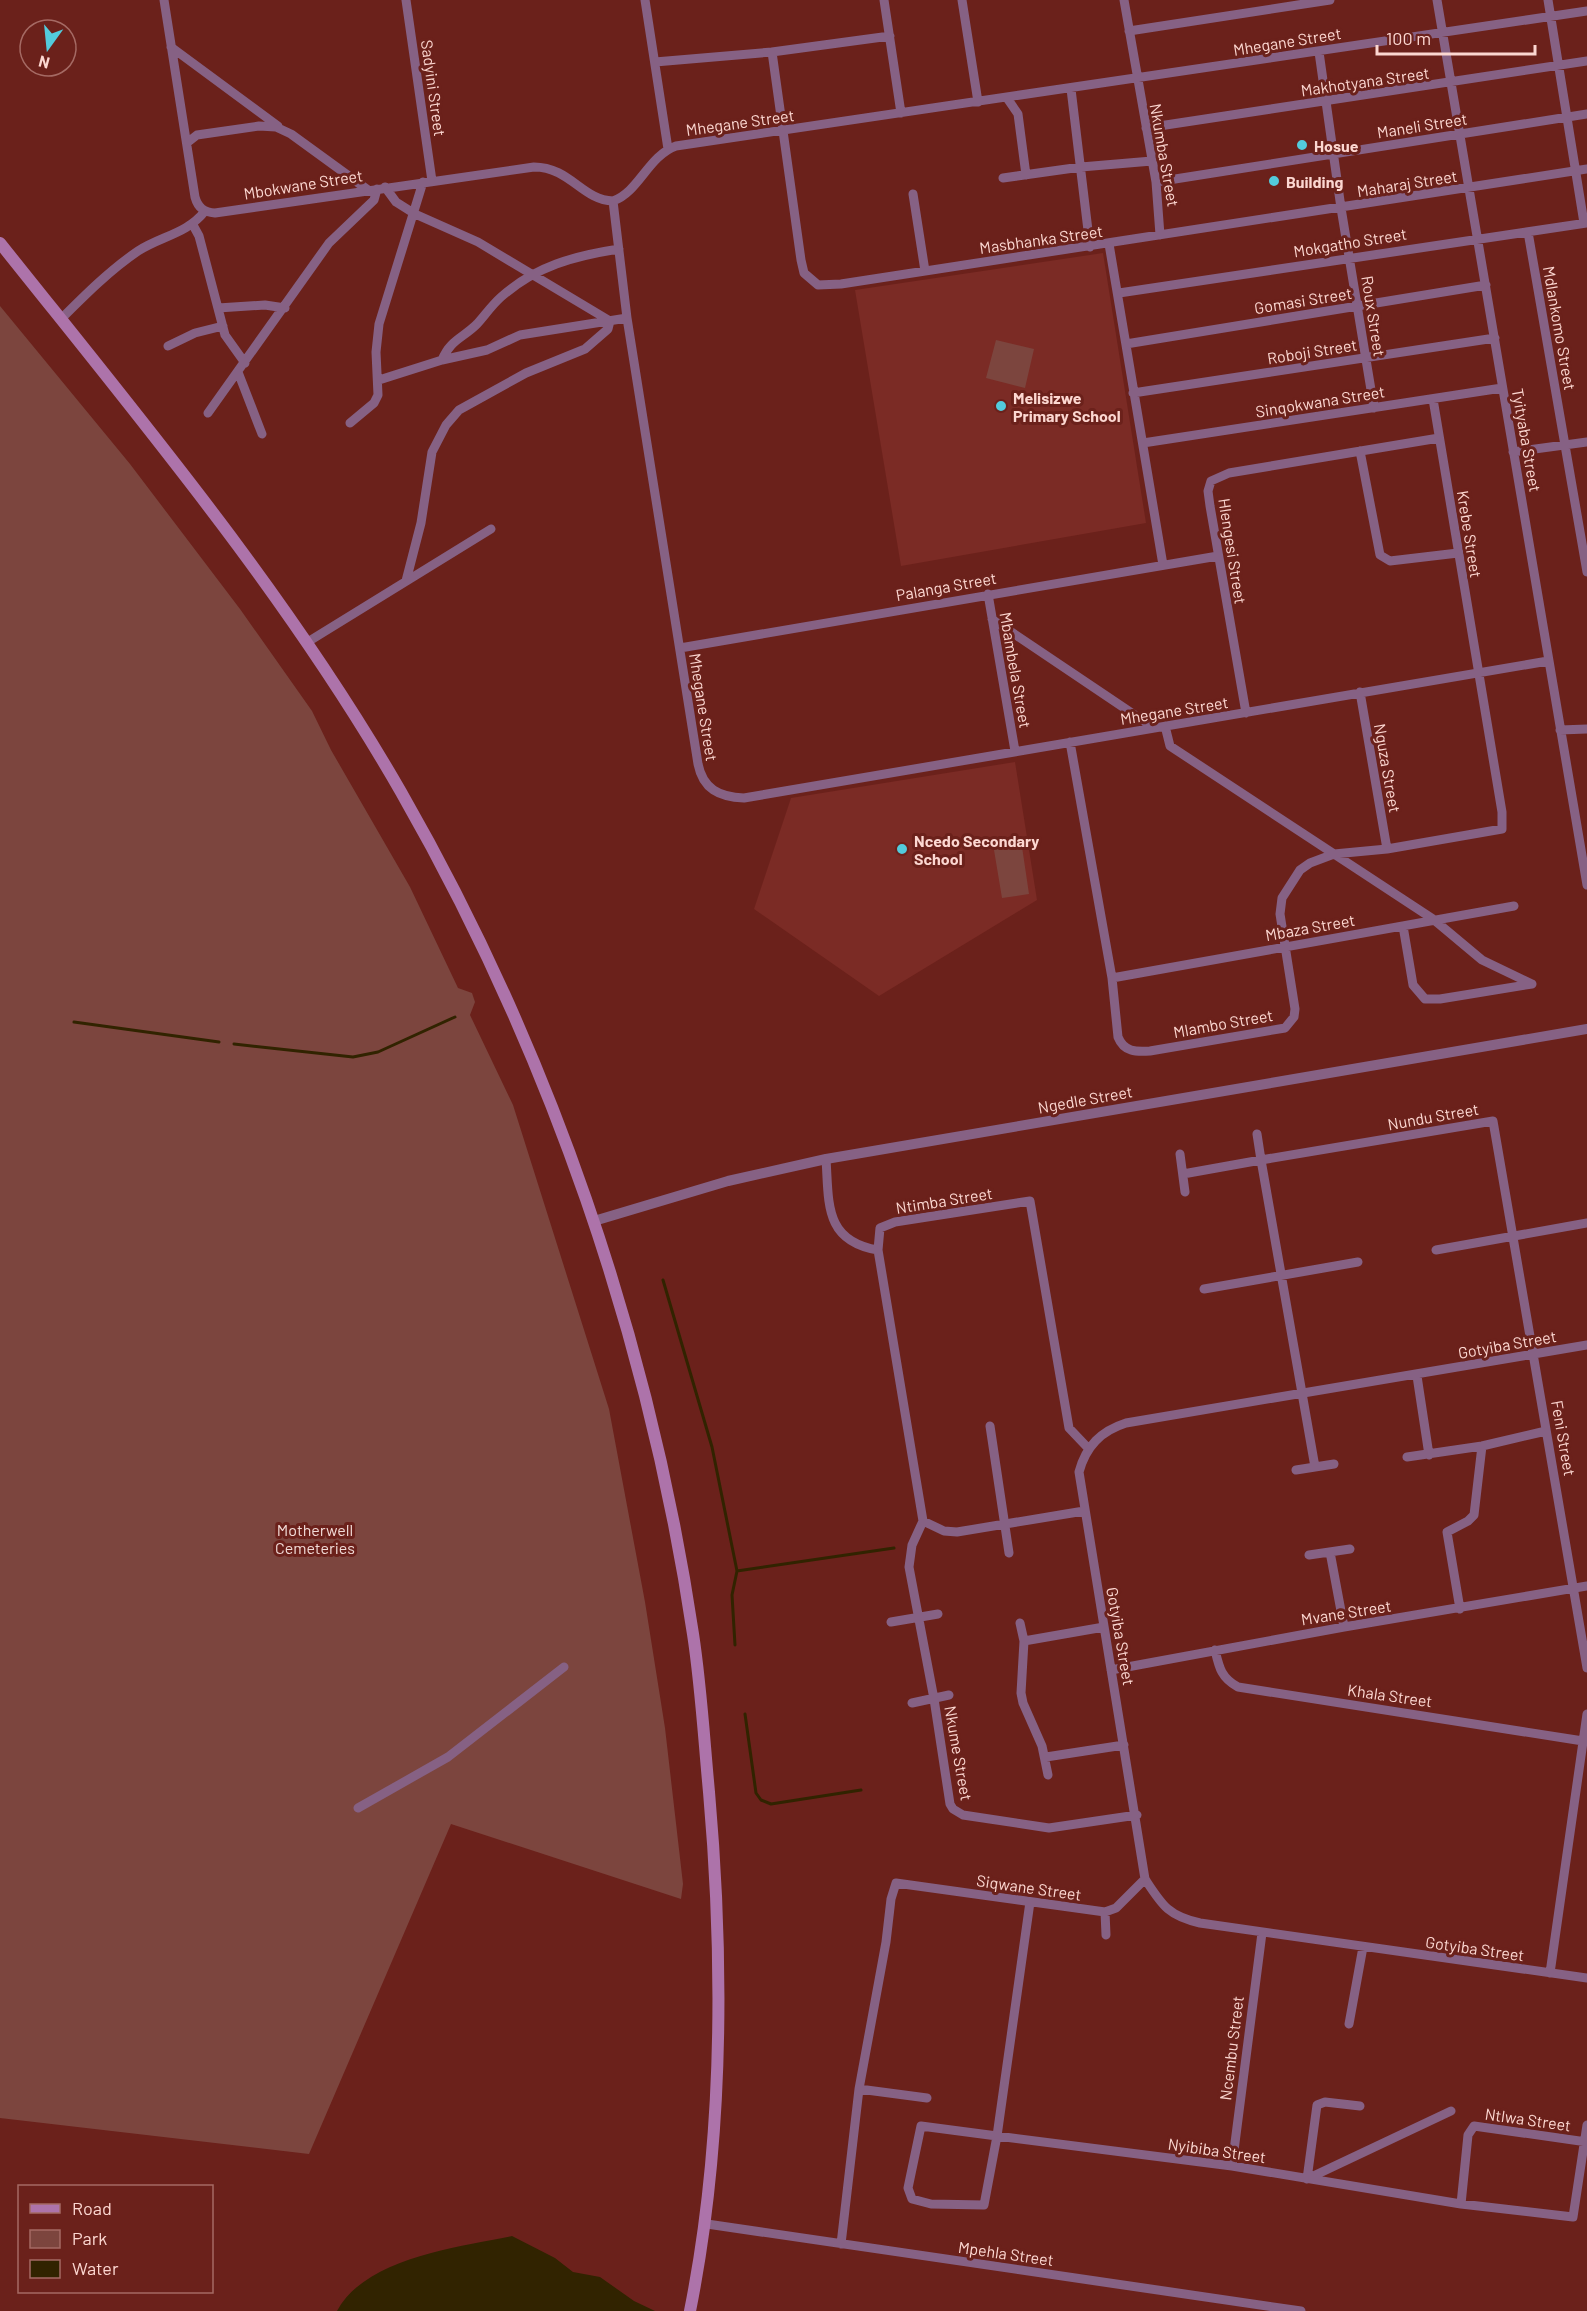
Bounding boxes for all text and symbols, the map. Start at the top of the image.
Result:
north arrow [18,18,78,78]
scale bar [1377,18,1534,56]
street label: Mhegane Street [1232,23,1342,59]
text: 100 m [1386,27,1431,49]
street label: Sadyini Street [418,39,450,137]
text: N [36,52,52,74]
street label: Makhotyana Street [1299,63,1431,99]
street label: Nkumba Street [1147,102,1183,208]
street label: Mhegane Street [685,105,795,139]
street label: Maneli Street [1375,108,1469,142]
place label: Hosue [1314,136,1359,155]
marker: Hosue [1295,138,1309,152]
street label: Mbokwane Street [242,165,364,203]
street label: Maharaj Street [1356,166,1458,200]
place label: Building [1286,172,1343,191]
marker: Building [1267,174,1281,188]
street label: Masbhanka Street [978,221,1104,257]
street label: Mokgatho Street [1292,224,1408,260]
street label: Mdlankomo Street [1540,264,1580,392]
street label: Roux Street [1358,274,1390,358]
street label: Gomasi Street [1253,283,1353,317]
street label: Roboji Street [1266,335,1358,367]
street label: Sinqokwana Street [1254,381,1386,421]
street label: Tyityaba Street [1509,387,1545,493]
place label: Melisizwe Primary School [1013,388,1121,425]
marker: Melisizwe Primary School [994,399,1008,413]
street label: Krebe Street [1454,489,1486,579]
street label: Hlengesi Street [1215,497,1251,605]
street label: Palanga Street [894,568,998,604]
street label: Mbambela Street [996,611,1036,729]
street label: Mhegane Street [686,652,722,762]
street label: Mhegane Street [1119,692,1229,728]
street label: Nguza Street [1371,722,1405,814]
place label: Ncedo Secondary School [914,831,1039,868]
marker: Ncedo Secondary School [895,842,909,856]
street label: Mbaza Street [1264,910,1356,944]
street label: Mlambo Street [1172,1005,1274,1041]
street label: Ngedle Street [1036,1081,1134,1117]
street label: Nundu Street [1386,1099,1480,1133]
street label: Ntimba Street [894,1183,994,1217]
street label: Gotyiba Street [1456,1326,1558,1362]
street label: Feni Street [1548,1399,1580,1477]
park label: Motherwell Cemeteries [275,1520,355,1557]
street label: Gotyiba Street [1103,1585,1139,1687]
street label: Mvane Street [1300,1596,1392,1628]
street label: Khala Street [1346,1680,1434,1710]
street label: Nkume Street [941,1704,977,1802]
street label: Siqwane Street [975,1870,1083,1904]
street label: Gotyiba Street [1424,1932,1526,1964]
street label: Ncembu Street [1215,1995,1247,2101]
street label: Ntlwa Street [1484,2104,1572,2134]
street label: Nyibiba Street [1167,2134,1267,2166]
legend [18,2185,213,2293]
text: Road [72,2197,112,2219]
text: Park [72,2227,107,2249]
street label: Mpehla Street [957,2237,1055,2269]
text: Water [72,2257,119,2279]

